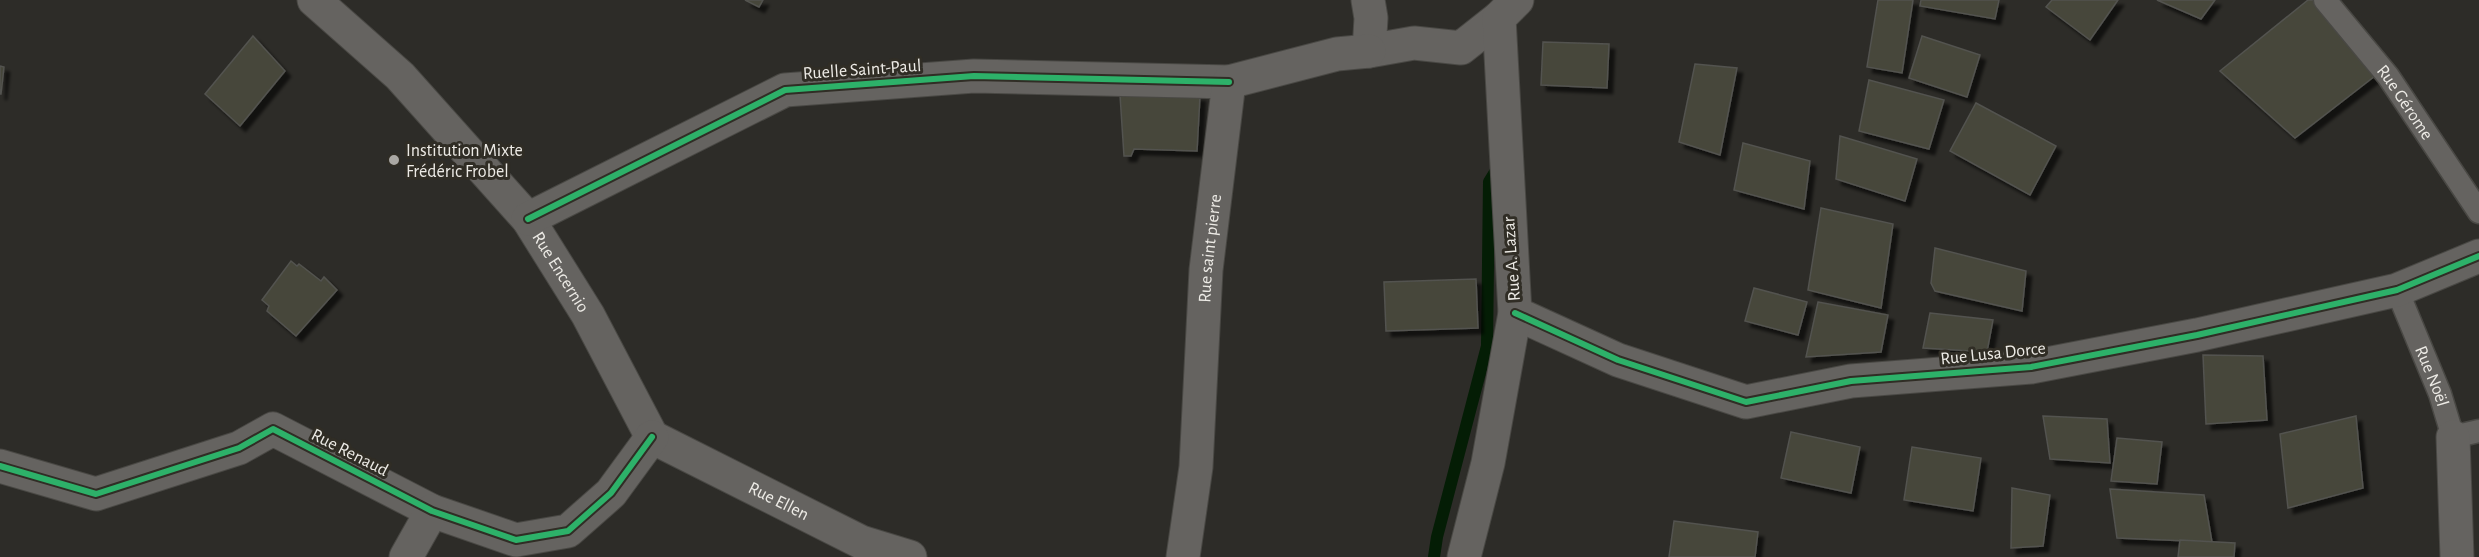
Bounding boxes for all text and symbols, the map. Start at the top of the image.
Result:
street label: Ruelle Saint-Paul [802,57,922,83]
street label: Rue Gérome [2373,62,2436,143]
place label: Institution Mixte Frédéric Frobel [406,142,523,181]
marker: Institution Mixte Frédéric Frobel [387,153,401,167]
street label: Rue saint pierre [1196,193,1225,303]
street label: Rue A. Lazar [1500,216,1524,302]
street label: Rue Encernio [528,229,592,316]
street label: Rue Lusa Dorce [1939,340,2047,368]
street label: Rue Noël [2411,343,2451,409]
street label: Rue Renaud [308,426,391,480]
street label: Rue Ellen [745,479,812,524]

